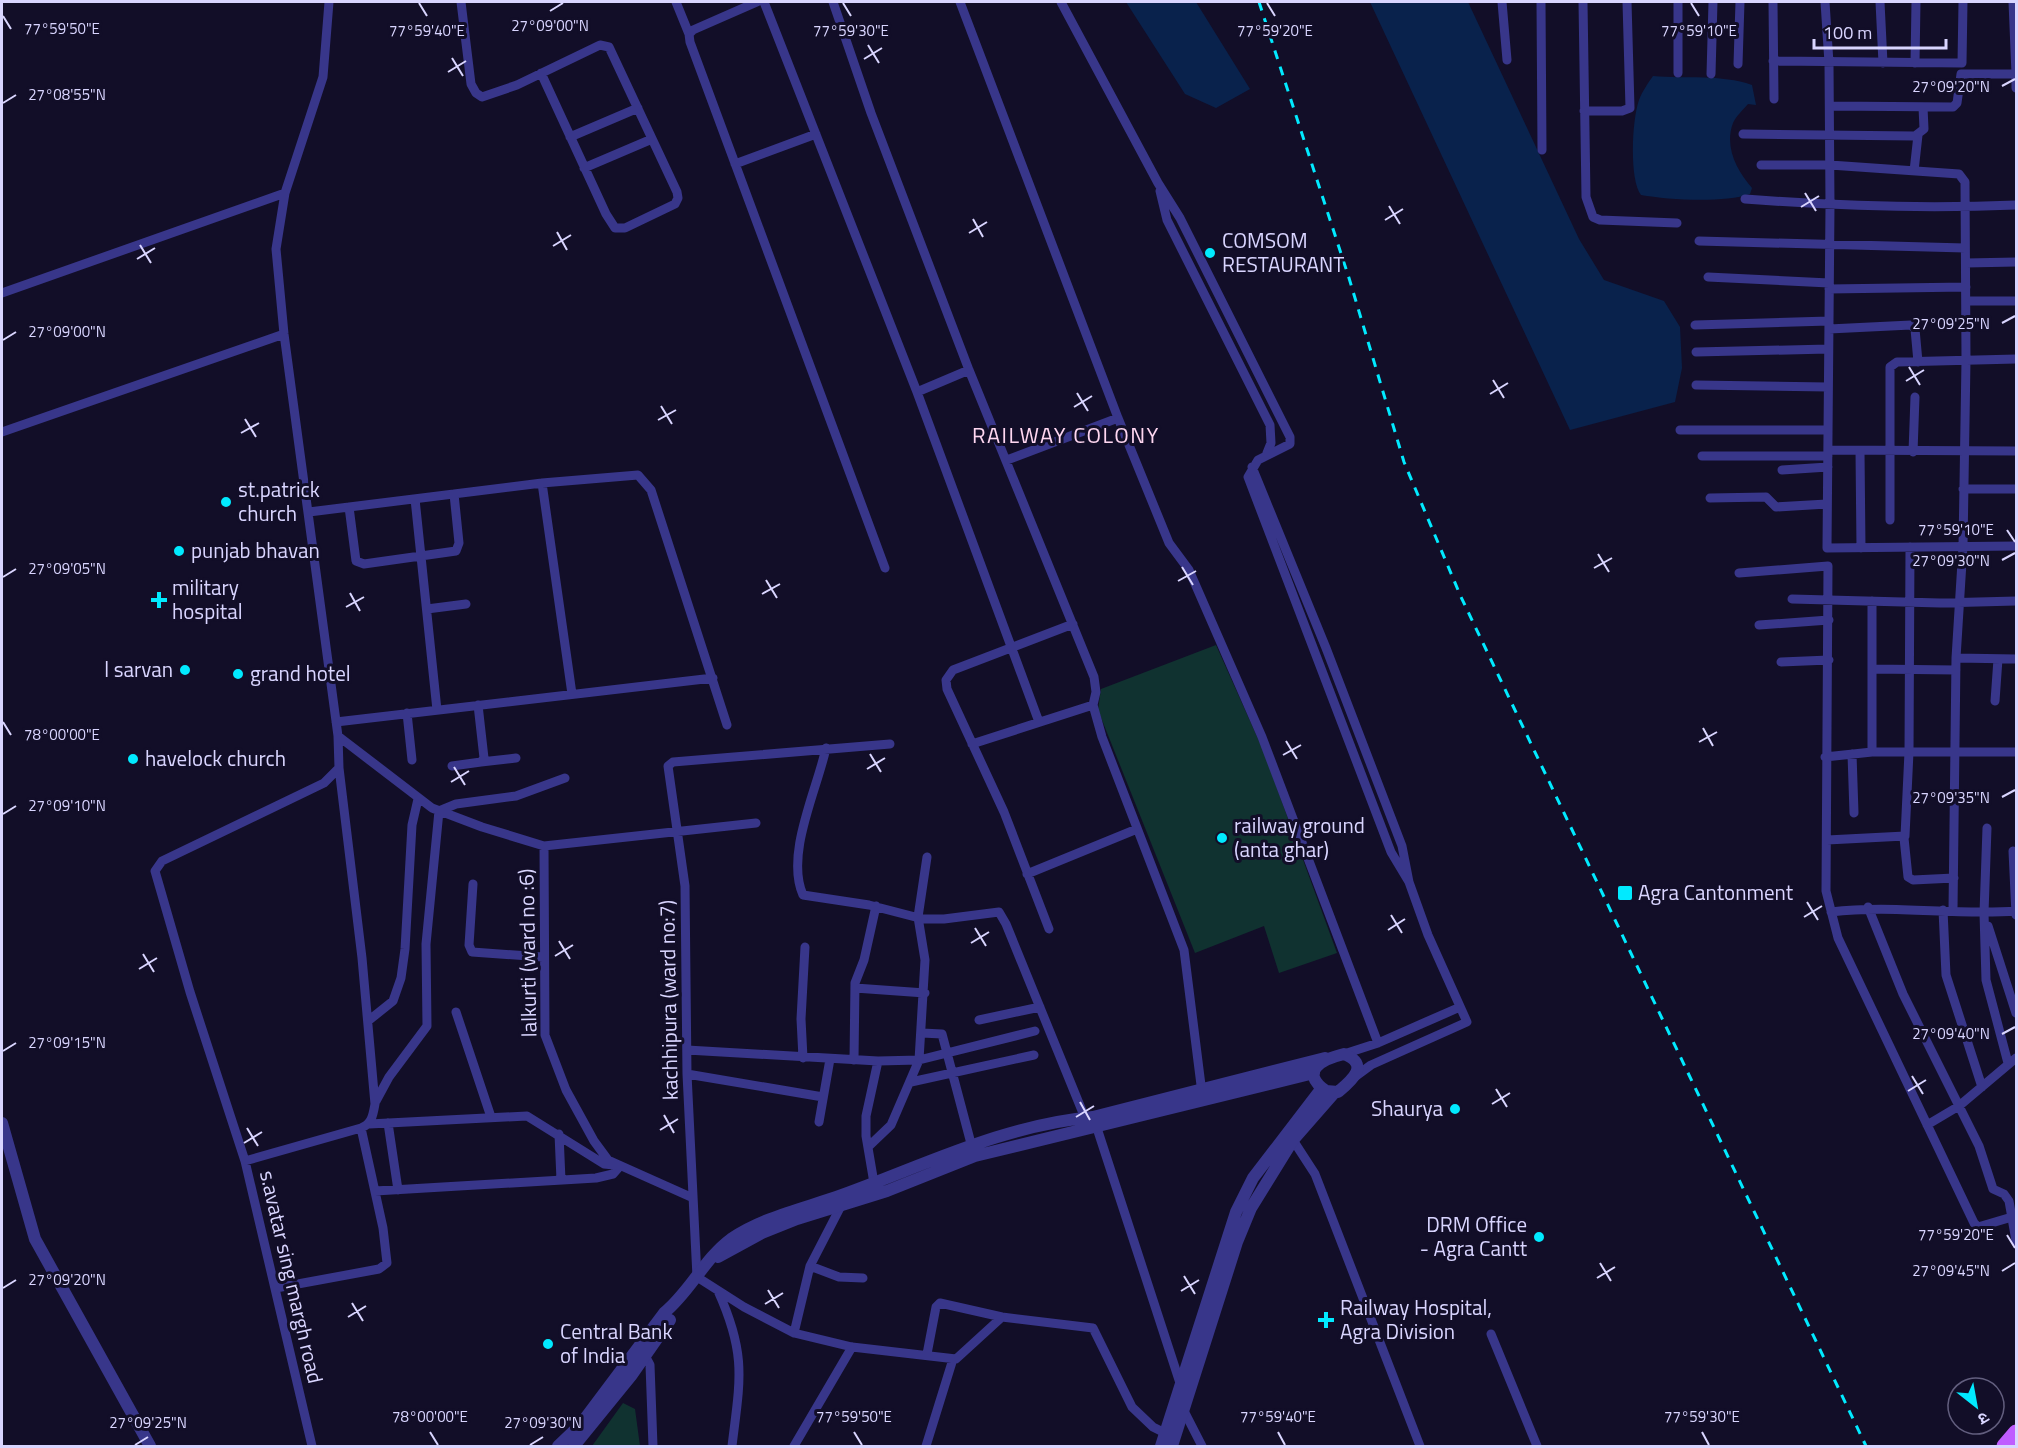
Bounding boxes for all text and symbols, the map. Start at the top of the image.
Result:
scale bar [1814,12,1946,50]
text: 27°09'00"N [511,14,589,37]
text: 77°59'50"E [24,17,100,40]
text: 77°59'40"E [389,19,465,42]
text: 77°59'30"E [813,19,889,42]
text: 77°59'20"E [1237,19,1313,42]
text: 77°59'10"E [1661,19,1737,42]
text: 100 m [1823,19,1872,46]
text: 27°09'20"N [1912,75,1990,98]
text: 27°08'55"N [28,83,106,106]
place label: COMSOM RESTAURANT [1222,224,1344,280]
marker: COMSOM RESTAURANT [1203,246,1217,260]
text: 27°09'25"N [1912,312,1990,335]
text: 27°09'00"N [28,320,106,343]
district label: RAILWAY COLONY [972,418,1160,452]
place label: st.patrick church [238,473,320,529]
marker: st.patrick church [219,495,233,509]
text: 77°59'10"E [1918,518,1994,541]
place label: punjab bhavan [191,534,320,566]
marker: punjab bhavan [172,544,186,558]
text: 27°09'30"N [1912,549,1990,572]
text: 27°09'05"N [28,557,106,580]
place label: military hospital [172,571,243,627]
marker: military hospital [150,591,168,609]
place label: l sarvan [104,653,173,685]
place label: grand hotel [250,657,351,689]
marker: l sarvan [178,663,192,677]
marker: grand hotel [231,667,245,681]
text: 78°00'00"E [24,723,100,746]
place label: havelock church [145,742,286,774]
marker: havelock church [126,752,140,766]
text: 27°09'35"N [1912,786,1990,809]
text: 27°09'10"N [28,794,106,817]
place label: railway ground (anta ghar) [1234,809,1365,865]
marker: railway ground (anta ghar) [1215,831,1229,845]
street label: lalkurti (ward no :6) [510,868,544,1038]
place label: Agra Cantonment [1638,876,1794,908]
marker: Agra Cantonment [1616,884,1634,902]
street label: kachhipura (ward no:7) [650,900,686,1100]
text: 27°09'40"N [1912,1022,1990,1045]
text: 27°09'15"N [28,1031,106,1054]
place label: Shaurya [1371,1092,1443,1124]
marker: Shaurya [1448,1102,1462,1116]
street label: s.avatar sing margh road [252,1167,332,1386]
place label: DRM Office - Agra Cantt [1420,1208,1528,1264]
text: 77°59'20"E [1918,1223,1994,1246]
marker: DRM Office - Agra Cantt [1532,1230,1546,1244]
text: 27°09'45"N [1912,1259,1990,1282]
text: 27°09'20"N [28,1268,106,1291]
place label: Railway Hospital, Agra Division [1340,1291,1492,1347]
marker: Railway Hospital, Agra Division [1317,1311,1335,1329]
place label: Central Bank of India [560,1315,672,1371]
marker: Central Bank of India [541,1337,555,1351]
north arrow [1946,1376,2006,1436]
text: 78°00'00"E [392,1405,468,1428]
text: 77°59'50"E [816,1405,892,1428]
text: 77°59'40"E [1240,1405,1316,1428]
text: 77°59'30"E [1664,1405,1740,1428]
text: उ [1973,1406,1994,1432]
text: 27°09'25"N [109,1411,187,1434]
text: 27°09'30"N [504,1411,582,1434]

